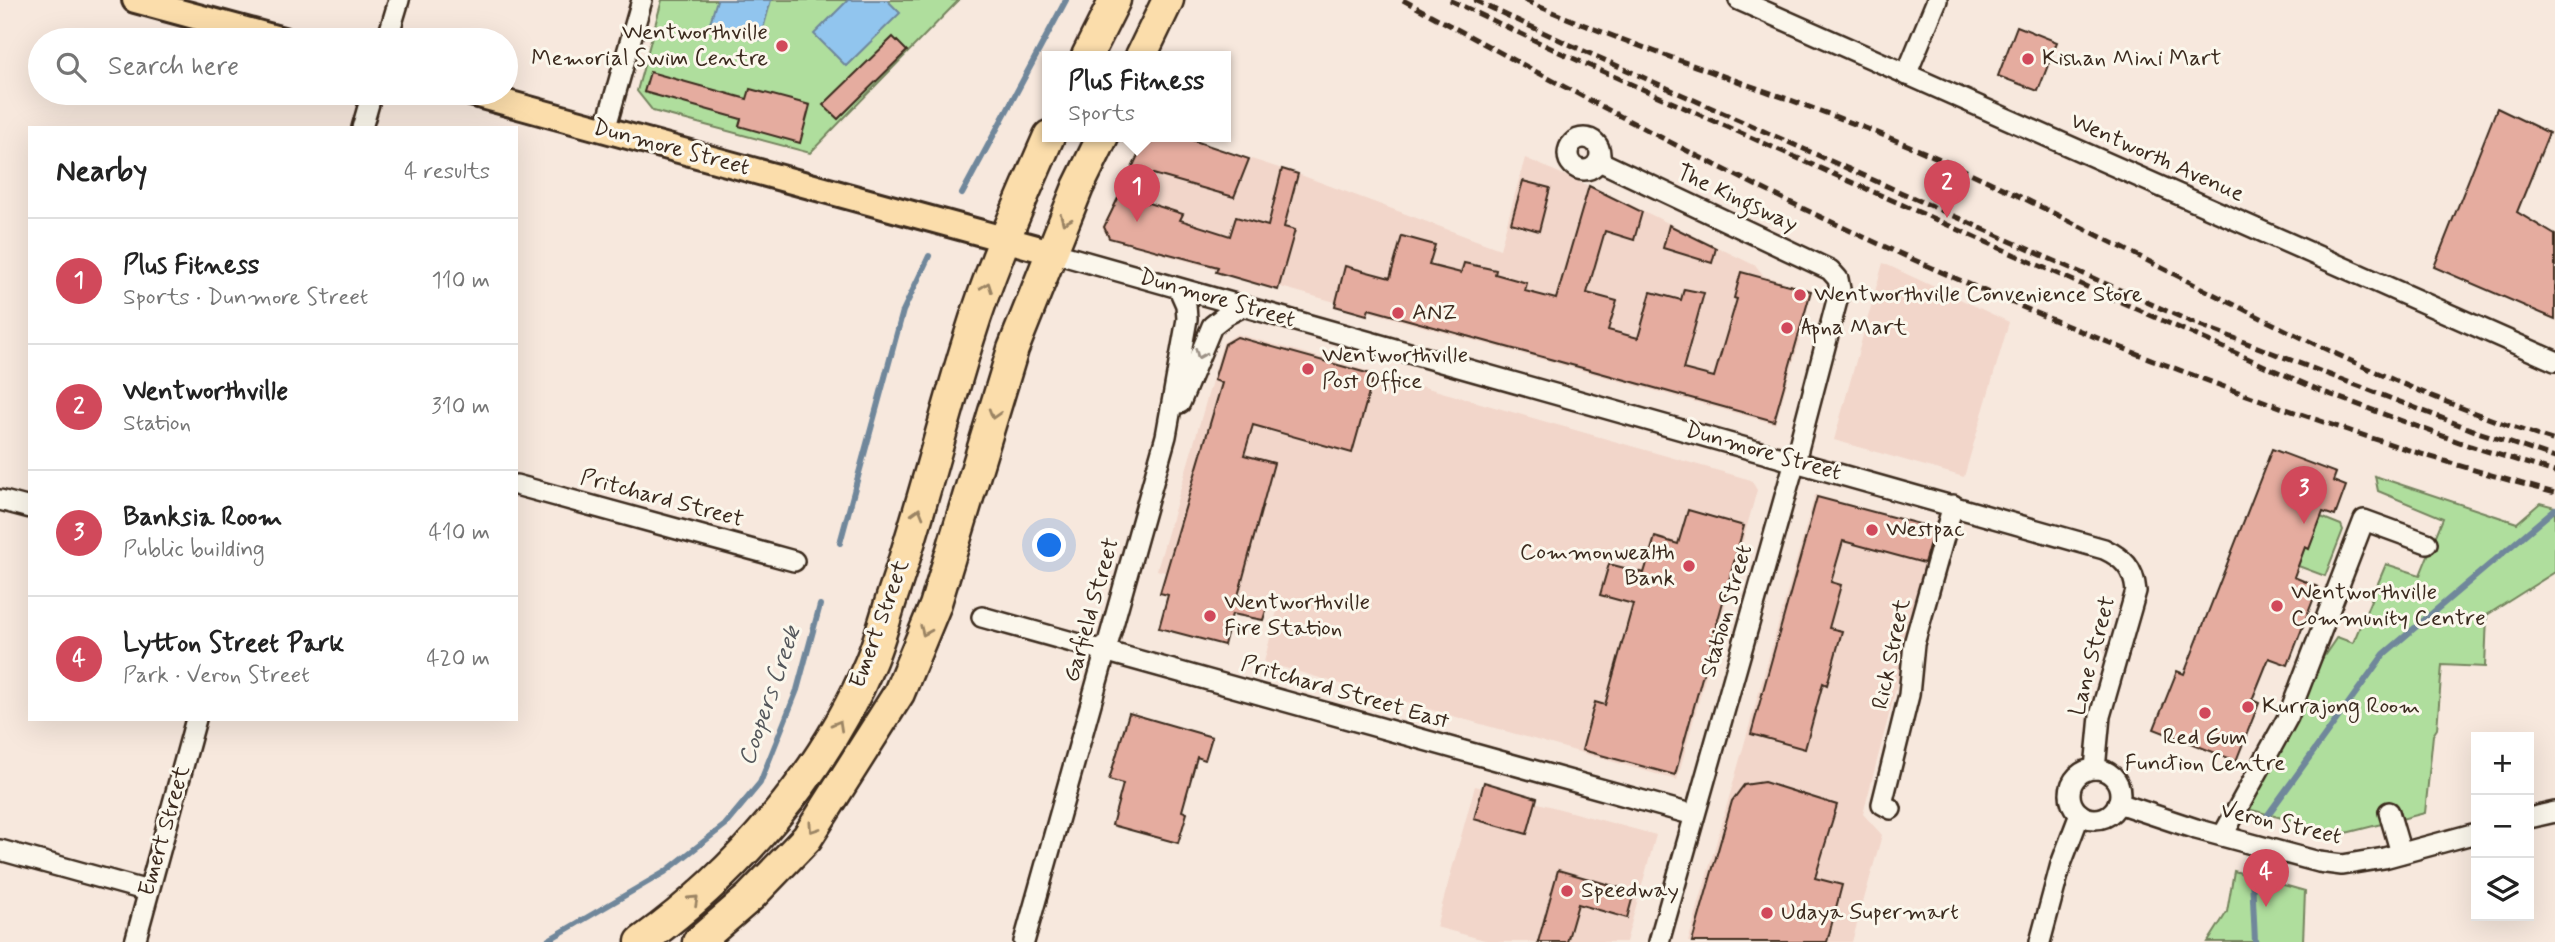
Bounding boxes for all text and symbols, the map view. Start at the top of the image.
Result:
place label: Wentworthville Memorial Swim Centre [531,18,768,74]
search box [28,28,518,105]
marker: Wentworthville Memorial Swim Centre [774,38,790,54]
place label: Kishan Mini Mart [2042,44,2222,74]
icon: search [52,48,90,86]
text: Search here [108,50,239,84]
popup [1042,51,1231,142]
marker: Kishan Mini Mart [2020,51,2036,67]
text: Plus Fitness [1068,65,1205,99]
text: Sports [1068,99,1135,129]
street label: Wentworth Avenue [2065,106,2249,210]
street label: Dunmore Street [589,113,753,183]
text: Nearby [56,152,147,191]
text: 4 results [404,157,490,187]
street label: The Kingsway [1671,158,1803,242]
pin: 2 [1924,160,1970,218]
pin: 1 [1114,164,1160,222]
one-way arrow [1059,213,1073,225]
text: Plus Fitness [123,249,259,283]
street label: Dunmore Street [1135,262,1299,336]
text: 1 [74,266,84,296]
text: 110 m [431,266,490,296]
place label: Wentworthville Convenience Store [1814,280,2143,310]
one-way arrow [979,282,993,294]
text: Sports · Dunmore Street [123,283,368,313]
marker: Wentworthville Convenience Store [1792,287,1808,303]
place label: ANZ [1412,298,1457,328]
marker: ANZ [1390,305,1406,321]
place label: Apna Mart [1801,313,1907,344]
marker: Apna Mart [1779,320,1795,336]
place label: Wentworthville Post Office [1322,341,1468,397]
one-way arrow [1195,347,1209,359]
marker: Wentworthville Post Office [1300,361,1316,377]
text: Wentworthville [123,375,288,409]
text: 2 [73,392,85,422]
text: 310 m [431,392,490,422]
one-way arrow [987,408,1002,420]
text: Station [123,409,191,439]
street label: Dunmore Street [1681,415,1845,489]
street label: Pritchard Street [577,463,747,535]
pin: 3 [2281,466,2327,524]
text: Banksia Room [123,501,282,535]
one-way arrow [910,507,925,519]
place label: Westpac [1886,515,1965,545]
text: 3 [74,518,84,548]
text: 410 m [428,518,490,548]
marker: Westpac [1864,522,1880,538]
your location [1032,528,1066,562]
street label: Garfield Street [1057,534,1127,686]
text: Public building [123,535,265,565]
place label: Commonwealth Bank [1520,538,1675,594]
street label: Station Street [1694,541,1760,681]
street label: Emert Street [843,555,917,692]
marker: Commonwealth Bank [1681,558,1697,574]
place label: Wentworthville Community Centre [2291,578,2486,634]
place label: Wentworthville Fire Station [1224,588,1370,644]
street label: Lane Street [2063,593,2123,719]
street label: Rick Street [1866,595,1918,712]
marker: Wentworthville Community Centre [2269,598,2285,614]
marker: Wentworthville Fire Station [1202,608,1218,624]
water label: Coopers Creek [732,621,809,770]
one-way arrow [919,623,933,636]
text: Lytton Street Park [123,627,344,661]
text: 4 [72,644,86,674]
text: 420 m [426,644,490,674]
street label: Pritchard Street East [1237,649,1453,737]
text: Park · Veron Street [123,661,310,691]
place label: Kurrajong Room [2262,692,2420,724]
marker: Kurrajong Room [2240,699,2256,715]
marker: Red Gum Function Centre [2197,705,2213,721]
one-way arrow [830,720,843,732]
place label: Red Gum Function Centre [2125,723,2285,779]
map controls [2471,732,2534,921]
button: + [2471,732,2534,795]
street label: Emert Street [132,762,198,900]
button: − [2471,795,2534,858]
street label: Veron Street [2218,796,2344,852]
one-way arrow [809,820,822,833]
pin: 4 [2243,849,2289,907]
button: layers [2471,858,2534,921]
place label: Speedway [1581,876,1679,906]
marker: Speedway [1559,883,1575,899]
one-way arrow [686,895,699,908]
place label: Udaya Supermart [1781,898,1959,928]
marker: Udaya Supermart [1759,905,1775,921]

